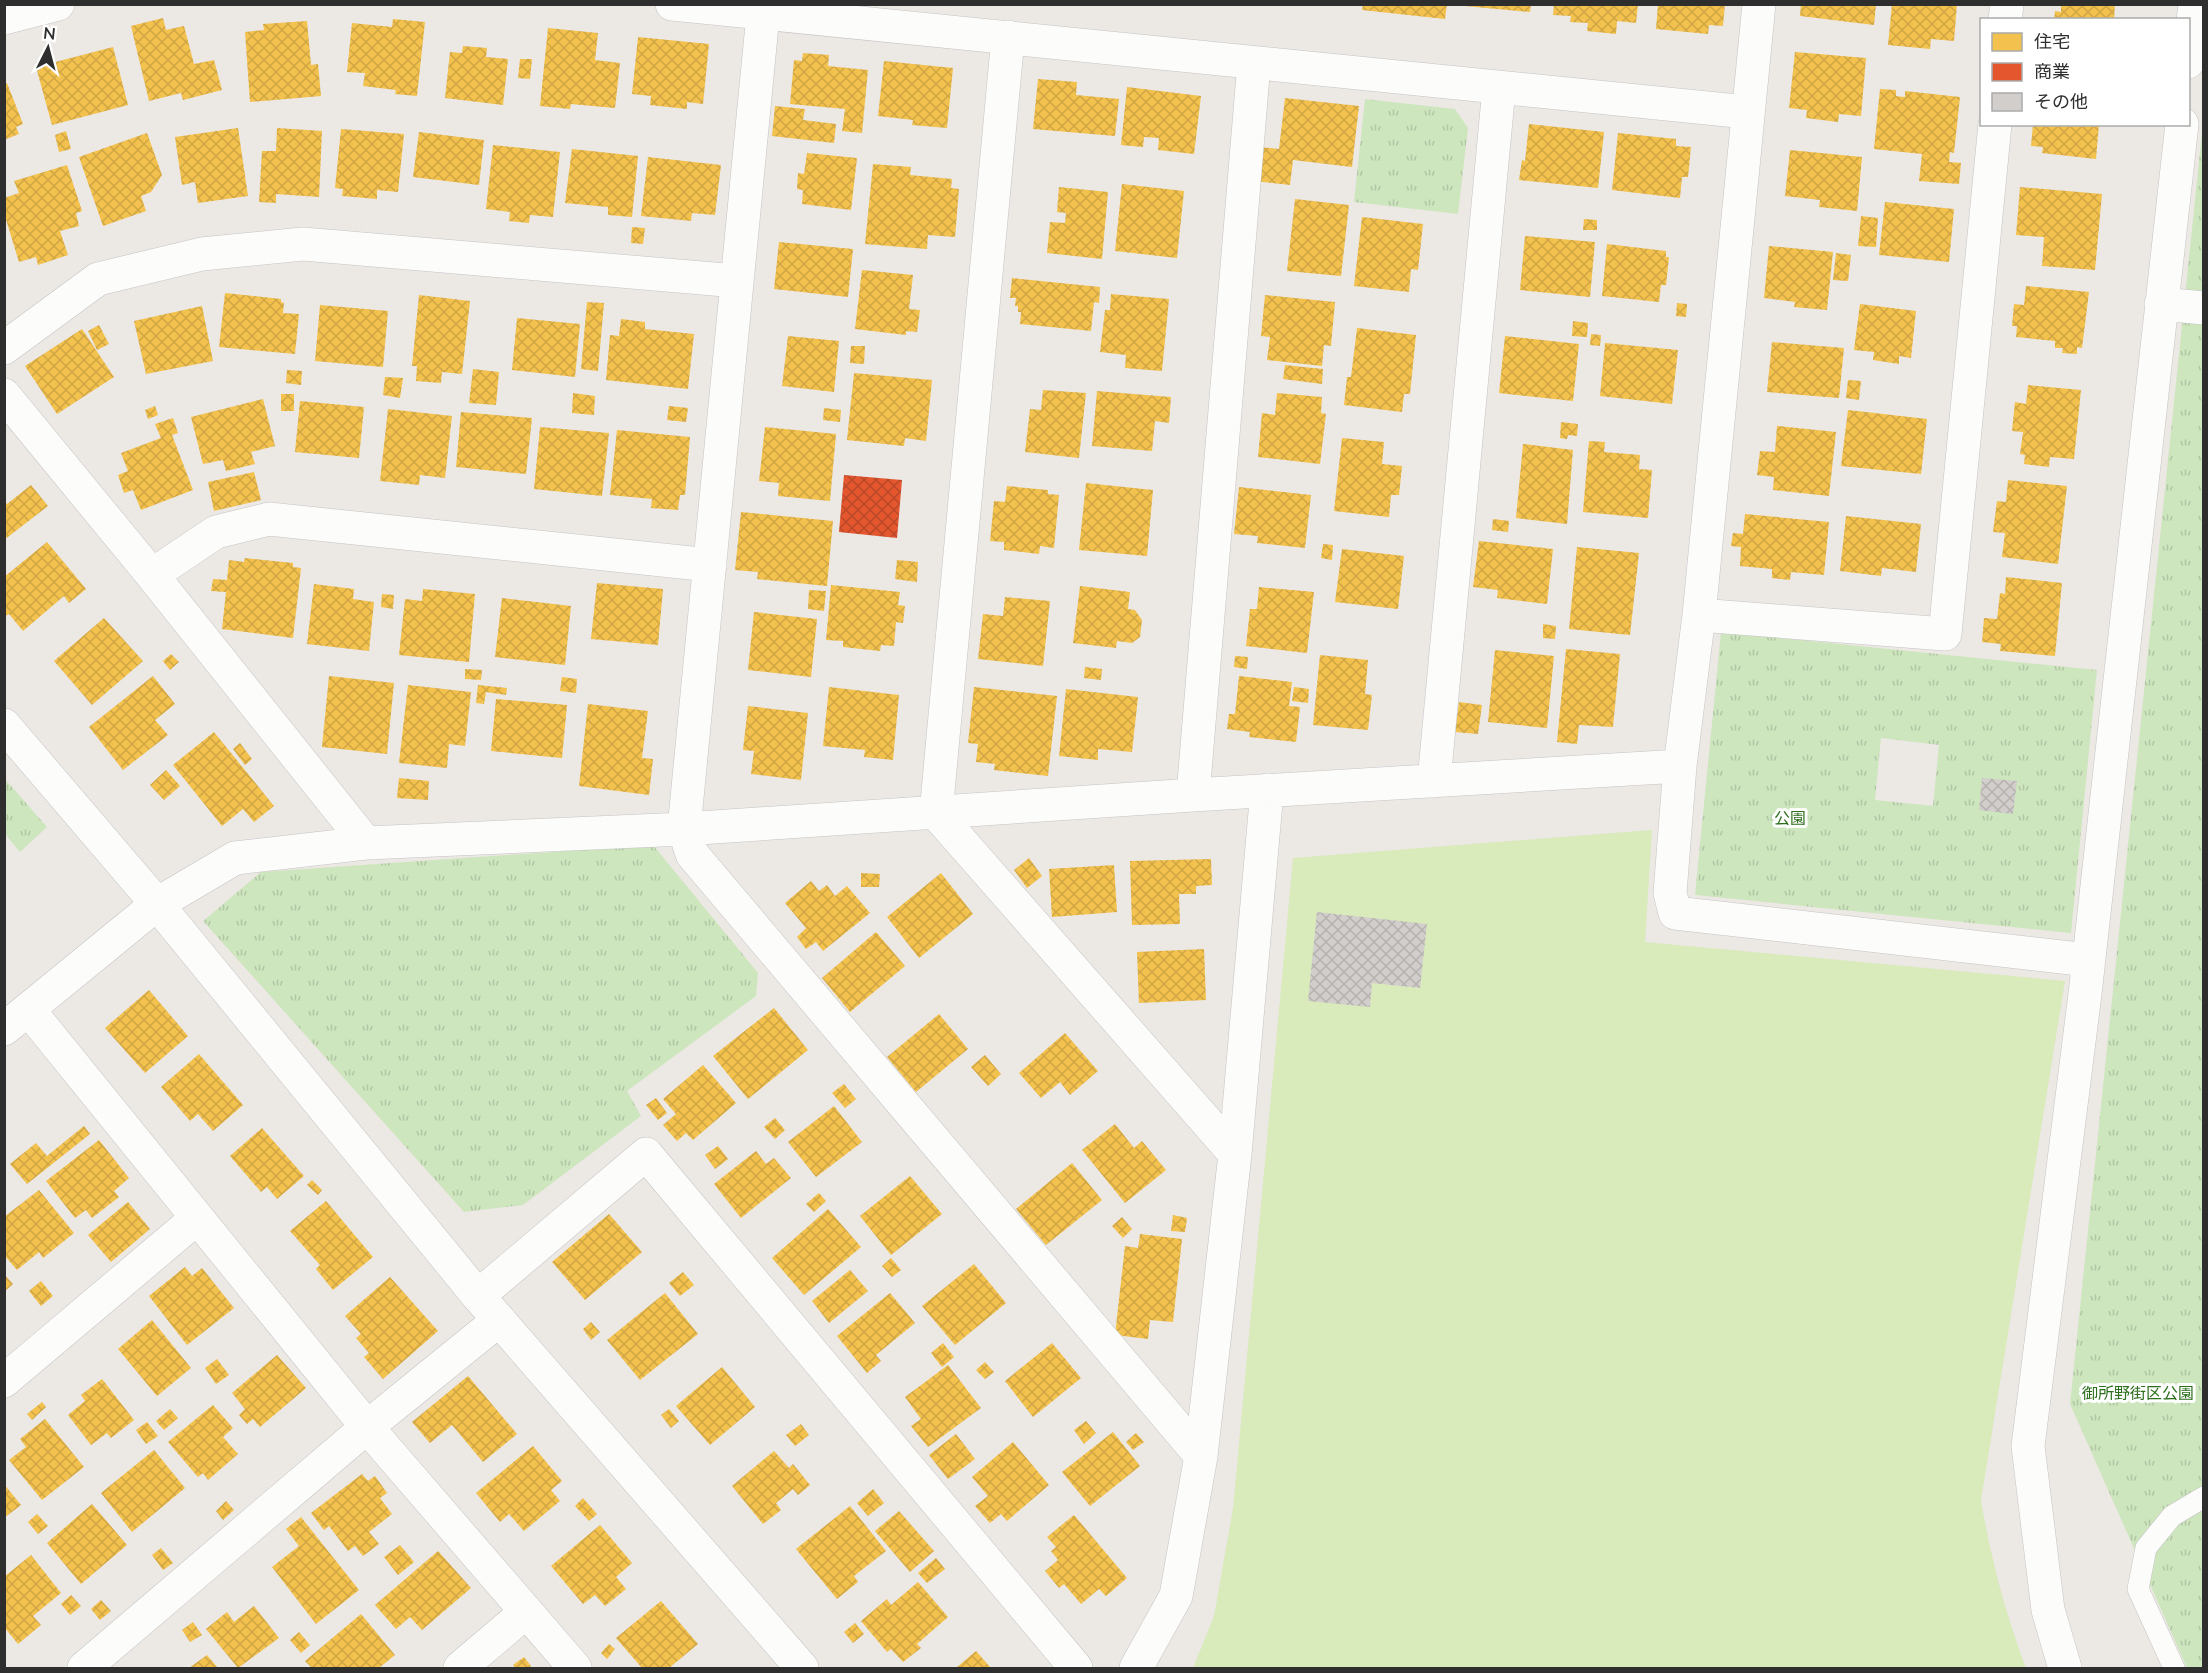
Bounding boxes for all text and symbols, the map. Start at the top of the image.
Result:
north arrow [18,18,78,78]
legend [1980,18,2190,126]
text: N [42,22,57,43]
text: 住宅 [2034,30,2070,52]
text: 商業 [2034,60,2070,82]
text: その他 [2034,90,2088,112]
park label: 公園 [1774,808,1806,827]
park label: 御所野街区公園 [2082,1383,2194,1402]

